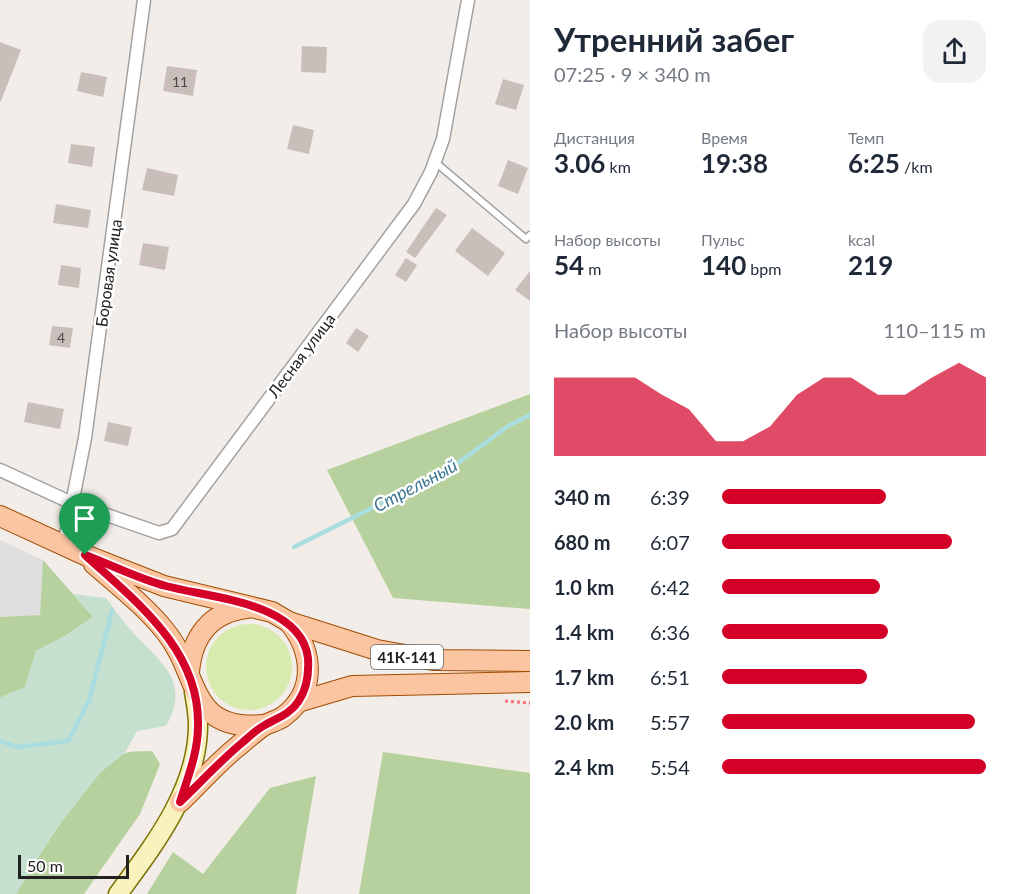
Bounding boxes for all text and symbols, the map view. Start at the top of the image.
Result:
text: Утренний забег [554,19,794,59]
button: share [923,20,986,83]
text: 07:25 · 9 × 340 m [554,62,711,86]
house number: 11 [172,73,188,90]
text: Дистанция [554,128,635,147]
text: Время [701,128,748,147]
text: Темп [848,128,884,147]
text: 3.06 [554,147,605,179]
text: 19:38 [701,147,768,179]
text: 6:25 [848,147,900,179]
text: km [605,157,631,176]
text: /km [900,157,933,176]
street label: Боровая улица [91,218,125,328]
text: Набор высоты [554,230,661,249]
text: Пульс [701,230,745,249]
text: kcal [848,230,875,249]
text: 54 [554,249,584,281]
text: 140 [701,249,746,281]
text: 219 [848,249,893,281]
text: m [584,259,601,278]
text: bpm [746,259,781,278]
street label: Лесная улица [263,309,339,401]
text: Набор высоты [554,318,687,342]
text: 110–115 m [883,318,986,342]
house number: 4 [57,329,65,346]
water label: Стрельный [369,454,461,516]
text: 340 m [554,485,610,509]
text: 6:39 [650,485,690,509]
pin [59,493,110,555]
icon: arrive [68,502,101,535]
text: 680 m [554,530,610,554]
text: 6:07 [650,530,690,554]
text: 1.0 km [554,575,614,599]
text: 6:42 [650,575,690,599]
text: 1.4 km [554,620,614,644]
text: 6:36 [650,620,690,644]
road number: 41К-141 [371,645,443,669]
text: 1.7 km [554,665,614,689]
text: 6:51 [650,665,690,689]
text: 2.0 km [554,710,614,734]
text: 5:57 [650,710,690,734]
text: 2.4 km [554,755,614,779]
text: 5:54 [650,755,690,779]
scale bar [18,852,129,880]
text: 50 m [27,856,63,875]

